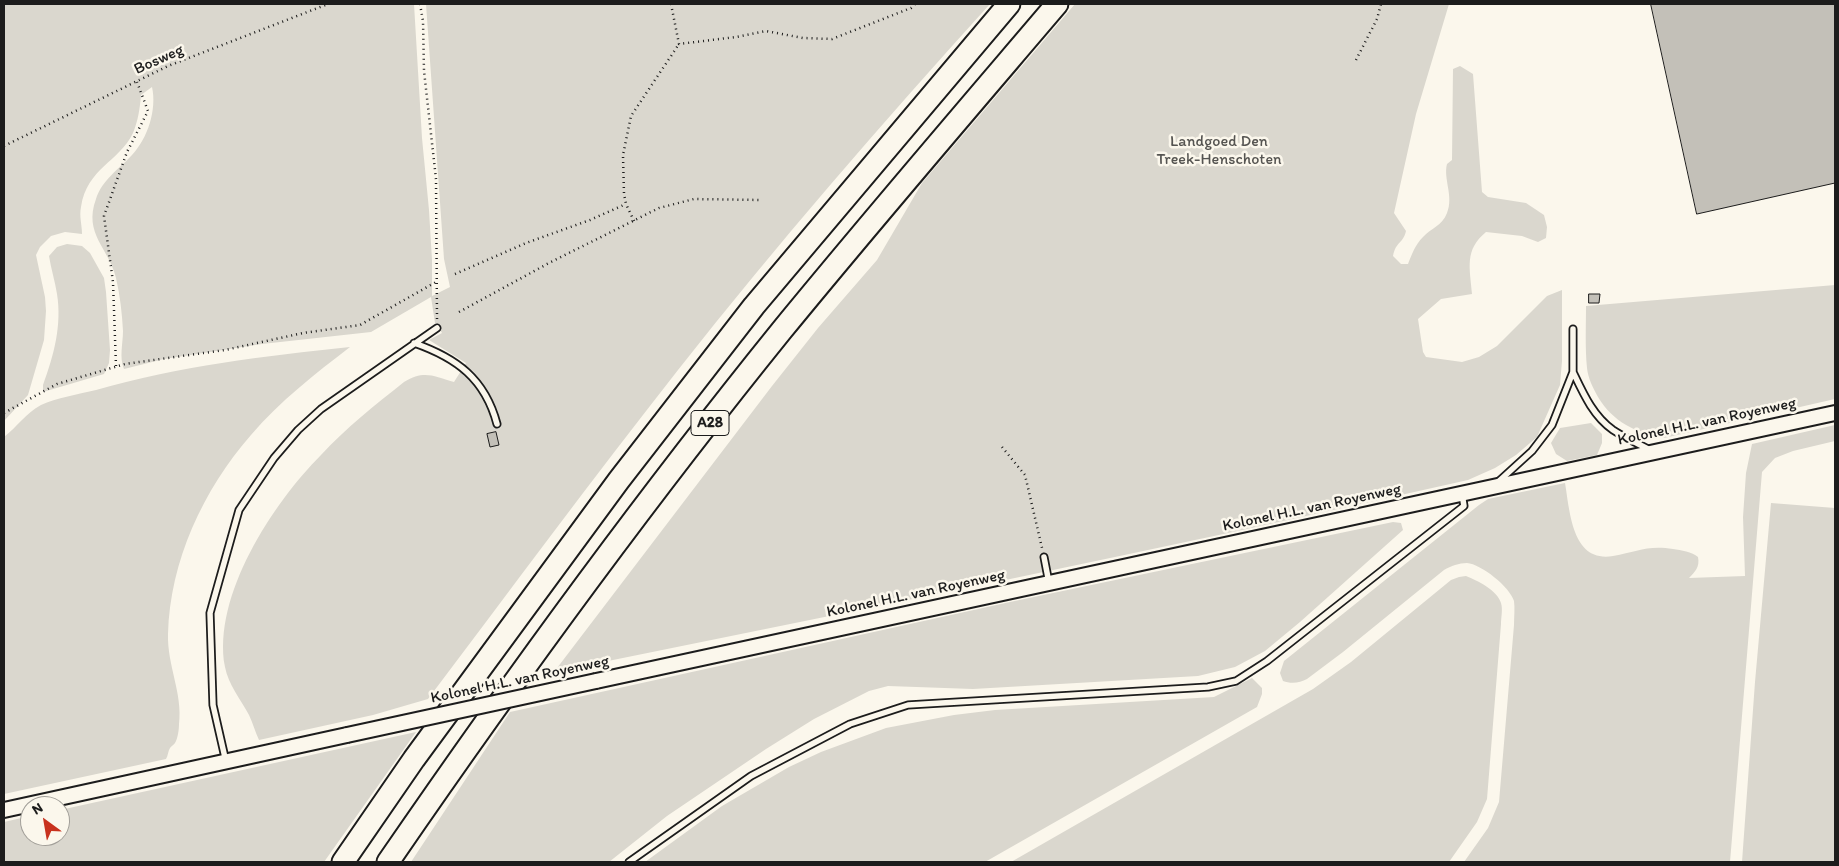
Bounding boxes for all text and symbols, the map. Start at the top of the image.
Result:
street label: Bosweg [131,41,187,79]
park label: Landgoed Den Treek-Henschoten [1156,132,1282,170]
street label: Kolonel H.L. van Royenweg [1616,394,1798,450]
road number: A28 [691,410,729,436]
street label: Kolonel H.L. van Royenweg [1221,480,1403,536]
street label: Kolonel H.L. van Royenweg [825,566,1007,622]
street label: Kolonel H.L. van Royenweg [429,652,611,708]
north arrow [20,796,70,846]
text: N [29,799,46,818]

